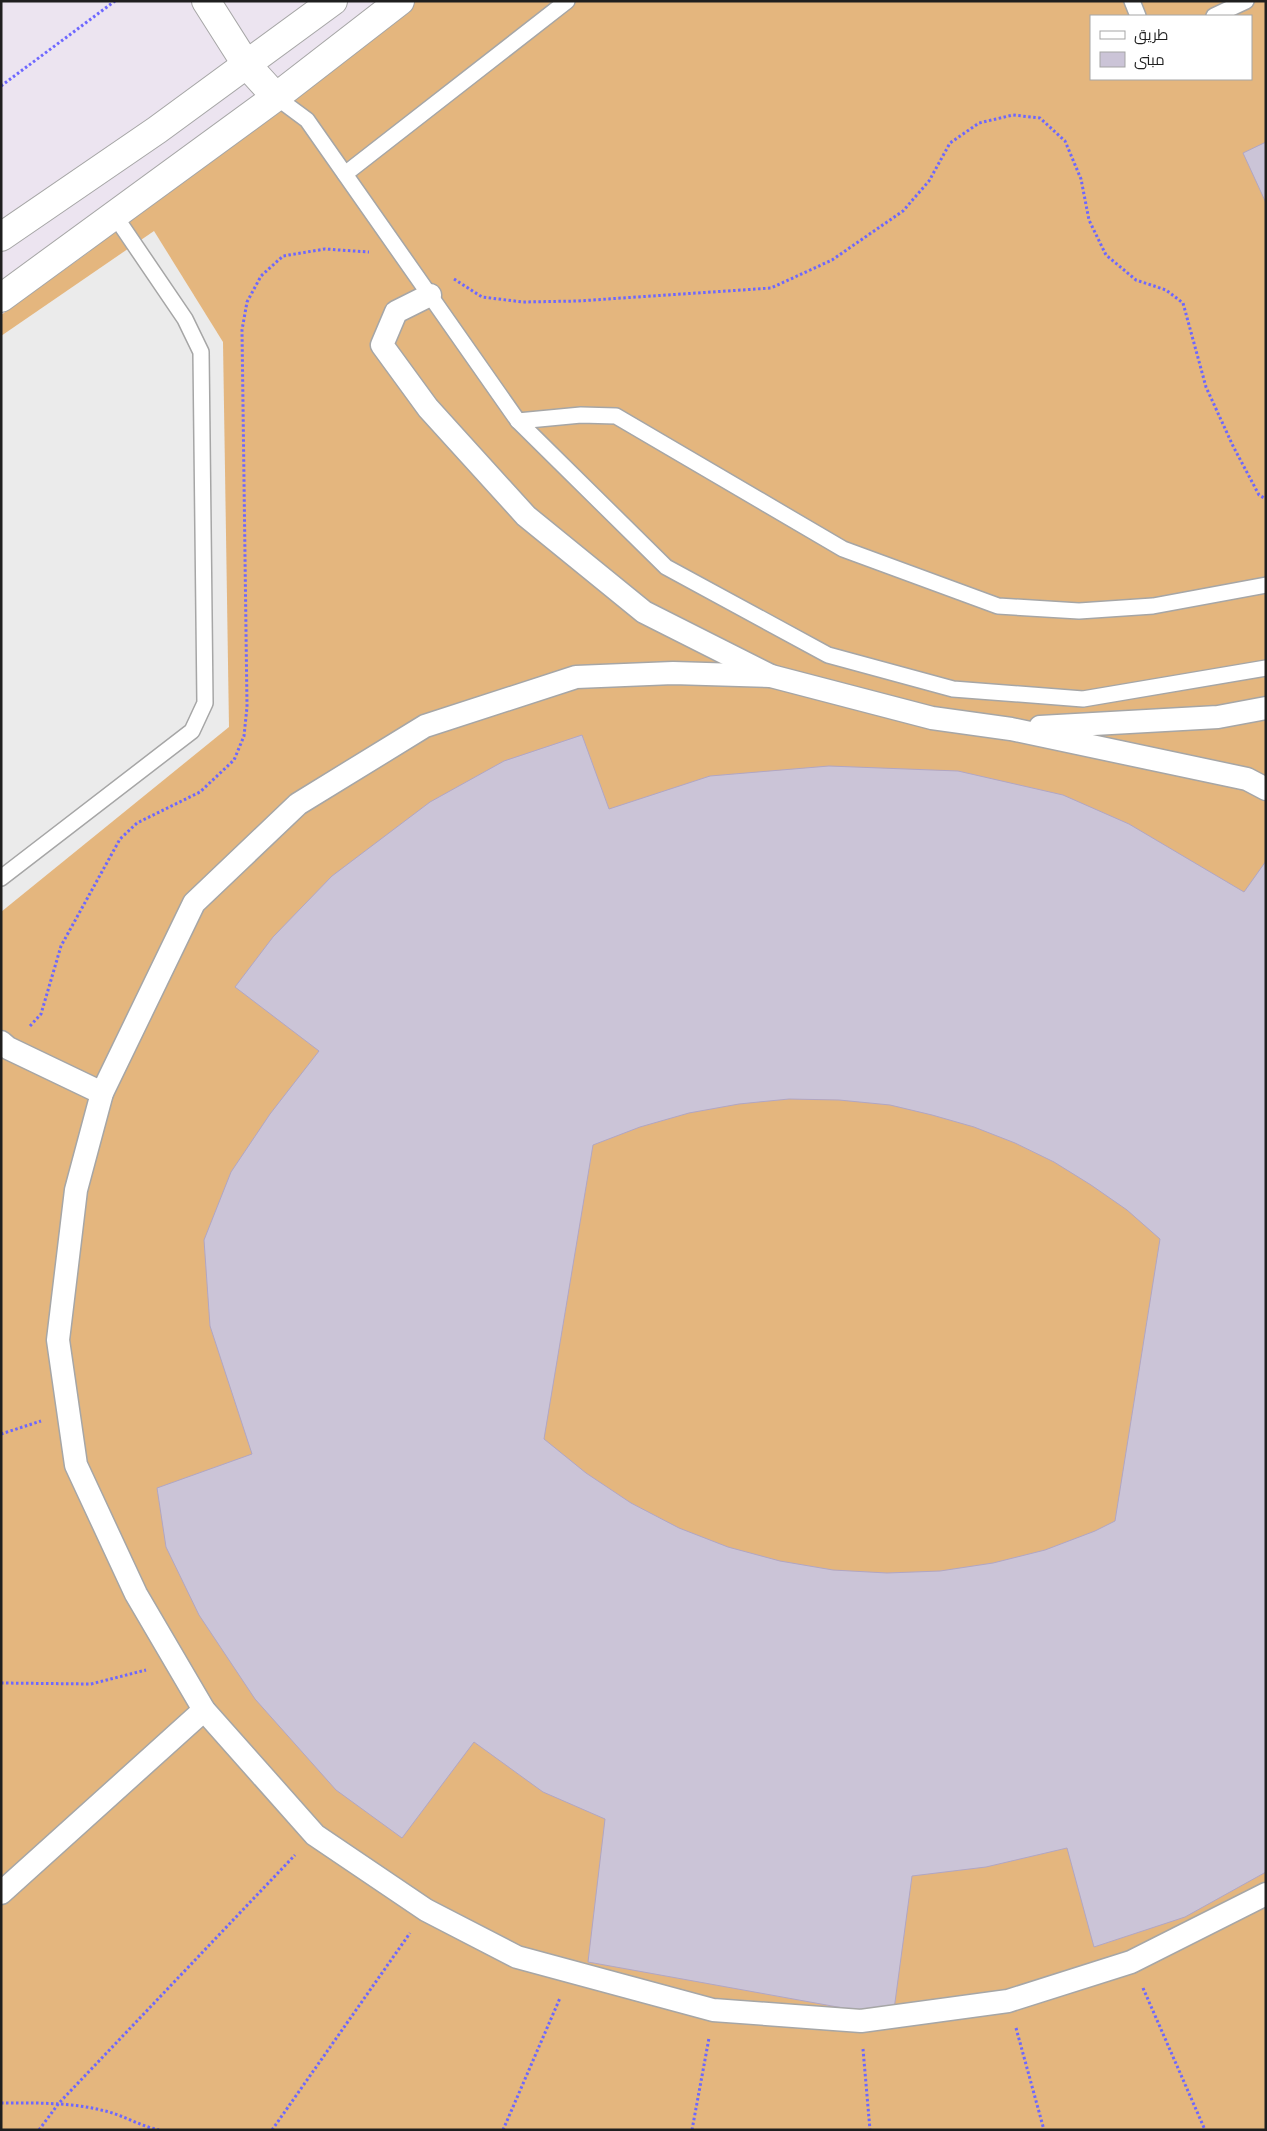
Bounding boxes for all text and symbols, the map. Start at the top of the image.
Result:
legend [1090,15,1252,80]
text: طريق [1134,26,1168,45]
text: مبنى [1134,51,1165,70]

